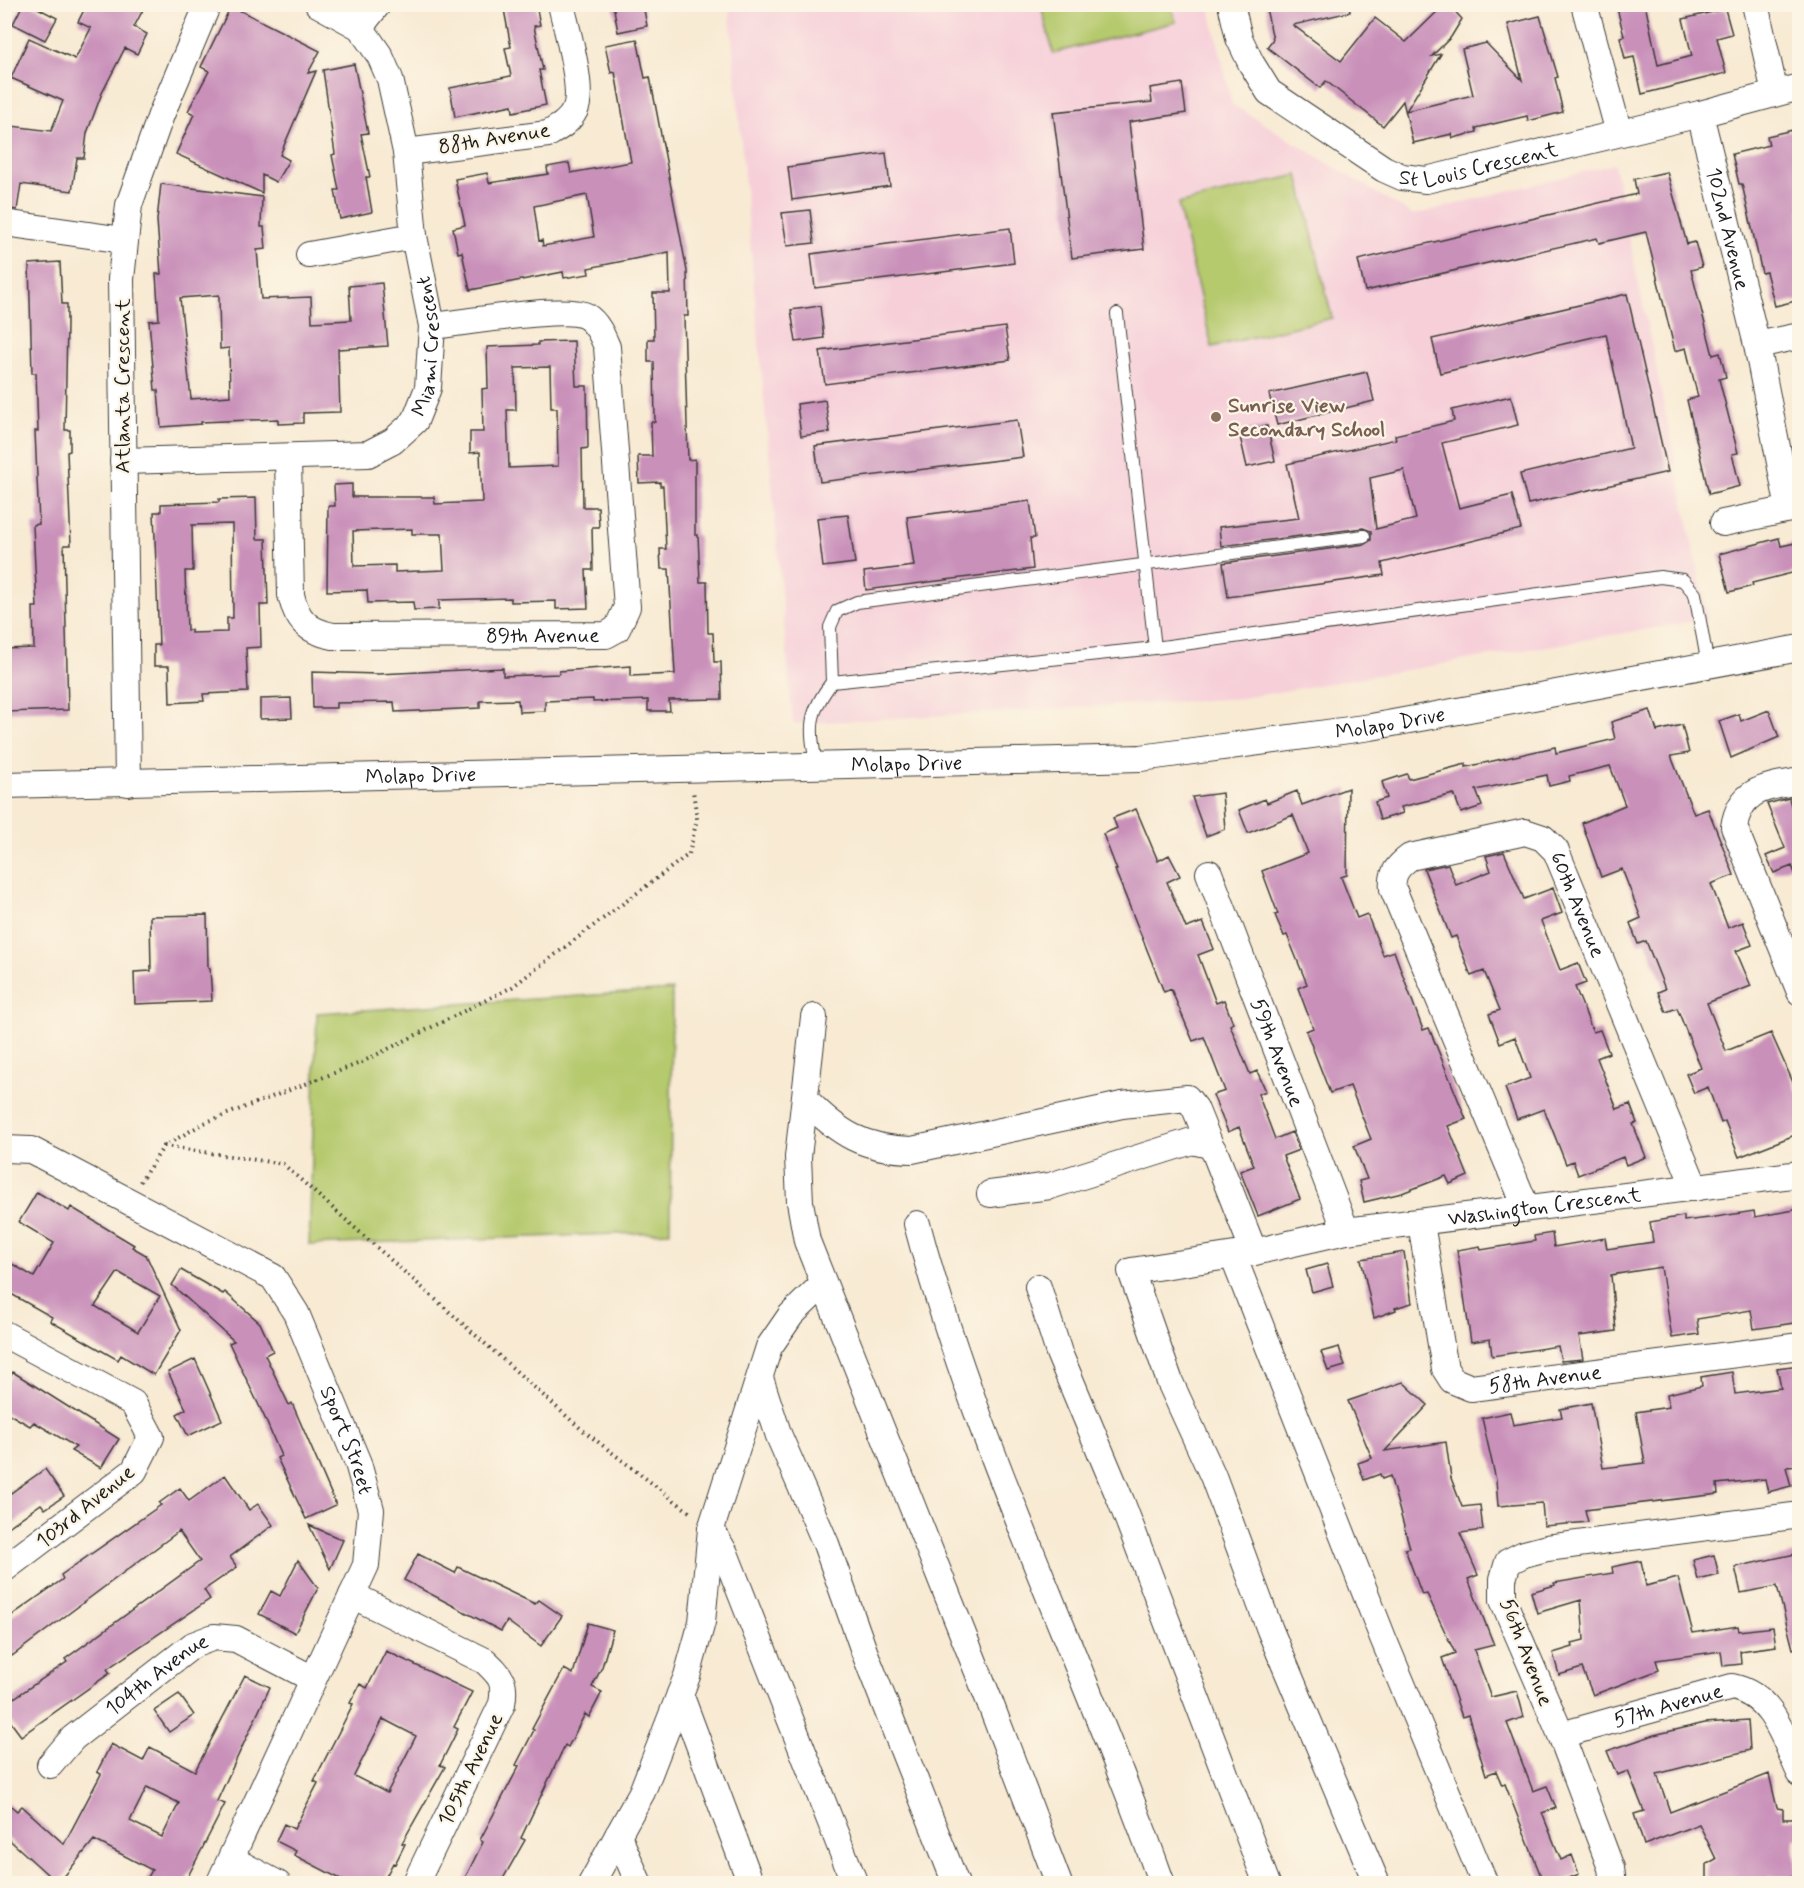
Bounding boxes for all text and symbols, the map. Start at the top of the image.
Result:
street label: 88th Avenue [436,116,552,162]
street label: St Louis Crescent [1397,136,1561,195]
street label: 102nd Avenue [1699,165,1756,293]
street label: Miami Crescent [405,274,447,421]
street label: Atlanta Crescent [109,298,137,474]
place label: Sunrise View Secondary School [1228,392,1385,444]
marker: Sunrise View Secondary School [1209,410,1223,424]
street label: 89th Avenue [486,622,600,650]
street label: Molapo Drive [1334,701,1448,747]
street label: Molapo Drive [851,749,963,780]
street label: Molapo Drive [365,761,477,791]
street label: 60th Avenue [1543,848,1611,962]
street label: 59th Avenue [1243,994,1310,1111]
street label: Washington Crescent [1446,1181,1643,1233]
street label: 58th Avenue [1487,1359,1603,1401]
street label: Sport Street [313,1382,379,1498]
street label: 103rd Avenue [31,1458,141,1555]
street label: 56th Avenue [1493,1594,1559,1710]
street label: 104th Avenue [100,1627,213,1723]
street label: 57th Avenue [1610,1677,1726,1735]
street label: 105th Avenue [432,1708,510,1831]

